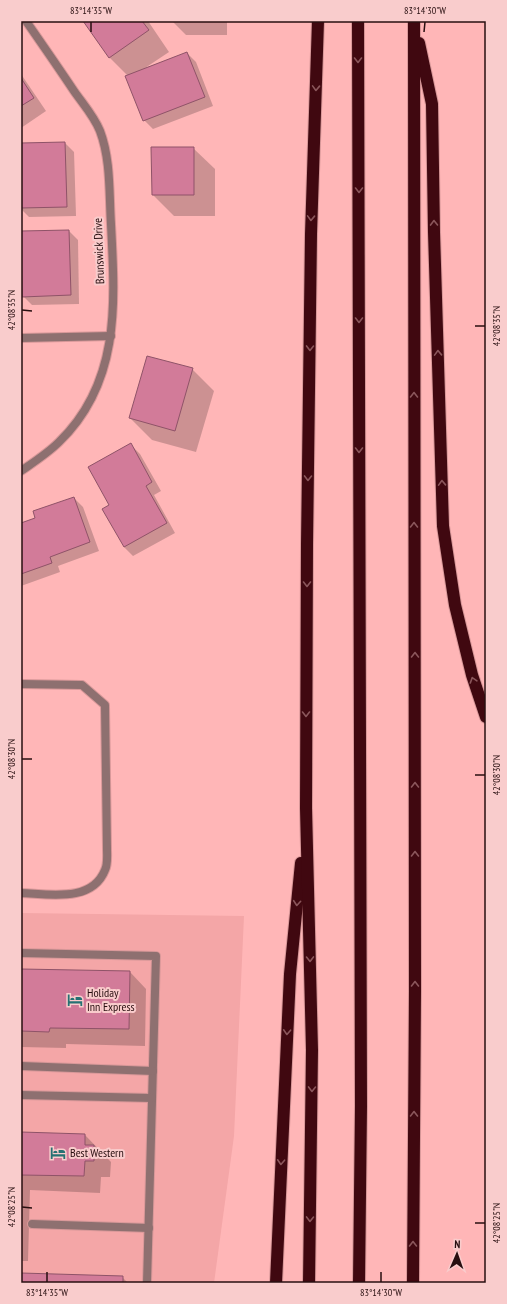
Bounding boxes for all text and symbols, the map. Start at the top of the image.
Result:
text: 83°14'35"W [70,4,112,17]
text: 83°14'30"W [404,4,446,17]
one-way arrow [354,57,362,63]
one-way arrow [312,85,320,91]
one-way arrow [355,187,363,193]
one-way arrow [307,215,316,221]
street label: Brunswick Drive [90,218,107,284]
one-way arrow [430,220,438,226]
text: 42°08'35"N [5,290,18,330]
text: 42°08'35"N [490,306,503,346]
one-way arrow [355,317,363,323]
one-way arrow [305,345,314,351]
one-way arrow [434,350,442,356]
one-way arrow [410,392,418,398]
one-way arrow [355,447,363,453]
one-way arrow [304,475,312,481]
one-way arrow [438,480,446,486]
one-way arrow [410,522,418,528]
one-way arrow [303,581,311,587]
one-way arrow [411,652,419,658]
one-way arrow [470,677,478,684]
one-way arrow [302,711,310,717]
text: 42°08'30"N [5,739,18,779]
text: 42°08'30"N [490,755,503,795]
one-way arrow [411,782,419,788]
one-way arrow [411,851,419,857]
one-way arrow [293,900,302,906]
one-way arrow [306,956,314,962]
one-way arrow [411,981,419,987]
place label: Holiday Inn Express [87,985,135,1014]
hotel icon: Holiday Inn Express [66,991,84,1009]
one-way arrow [283,1029,292,1035]
one-way arrow [307,1086,316,1092]
one-way arrow [410,1111,418,1117]
hotel icon: Best Western [49,1144,67,1162]
place label: Best Western [70,1145,124,1160]
one-way arrow [277,1159,286,1165]
text: 42°08'25"N [5,1187,18,1227]
text: 42°08'25"N [490,1203,503,1243]
one-way arrow [306,1216,314,1222]
north arrow [437,1234,477,1274]
text: N [454,1237,461,1251]
one-way arrow [409,1241,417,1247]
text: 83°14'35"W [26,1286,68,1299]
text: 83°14'30"W [360,1286,402,1299]

